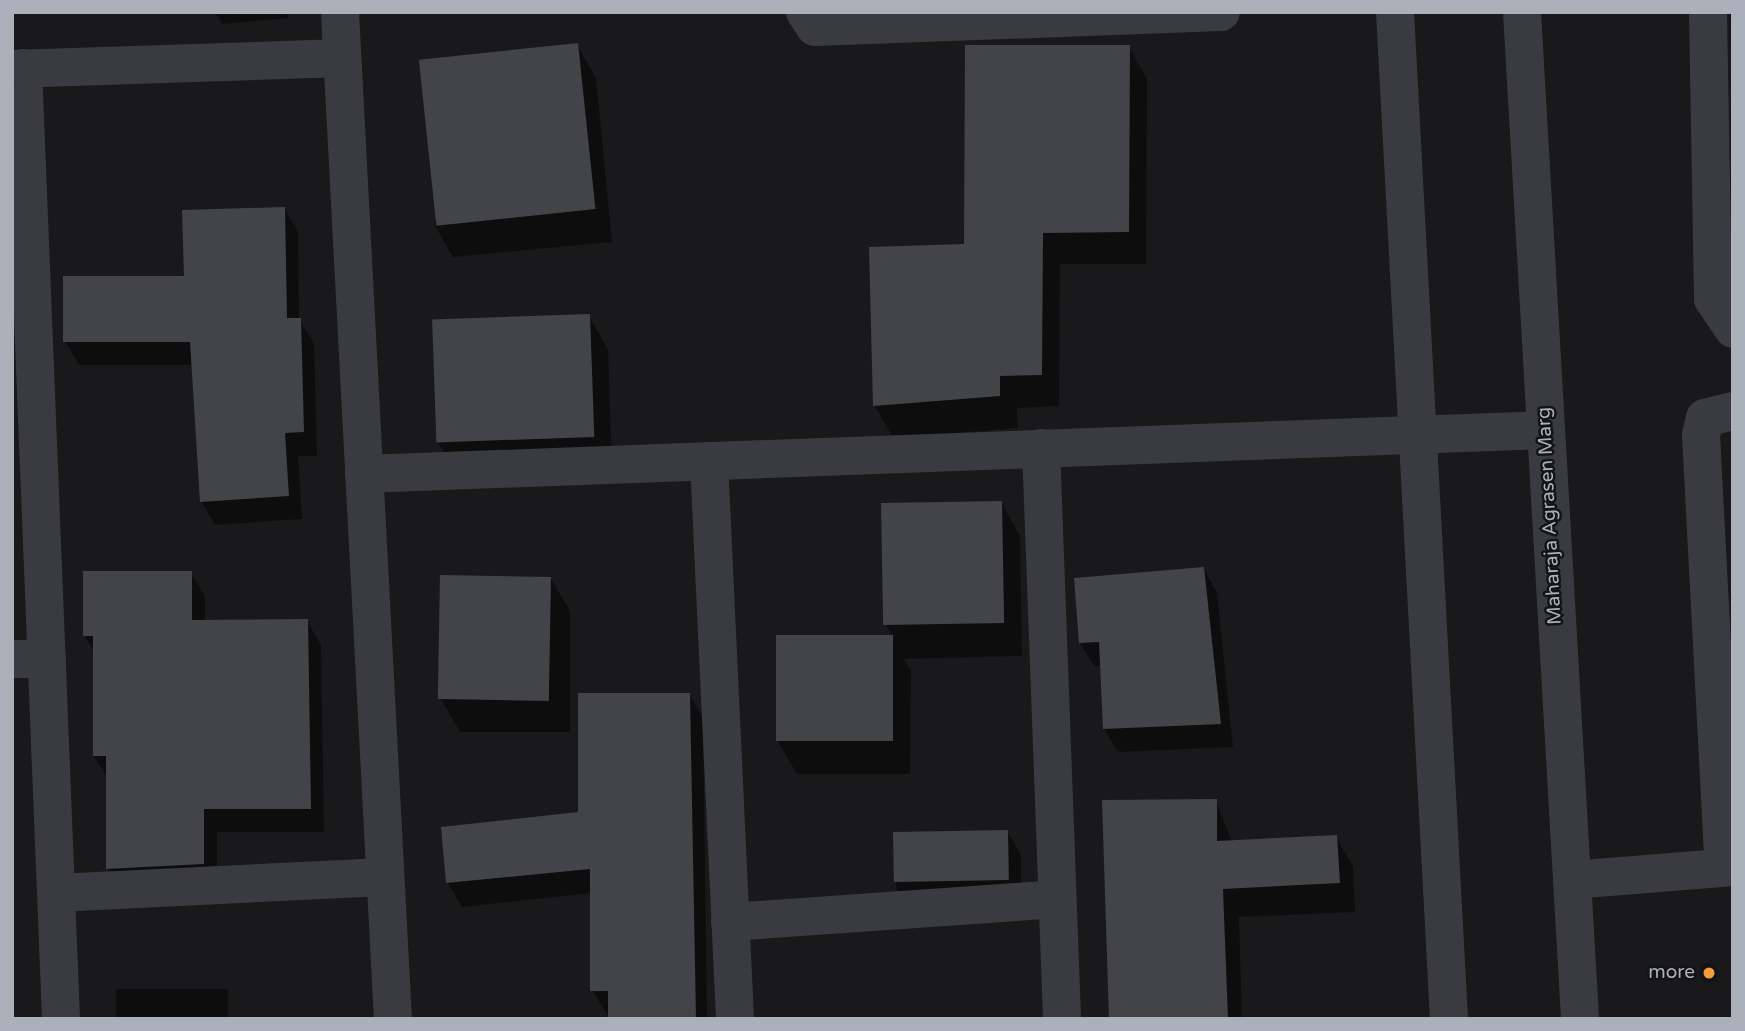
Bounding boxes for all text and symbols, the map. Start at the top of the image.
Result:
street label: Maharaja Agrasen Marg [1533,407,1567,625]
place label: more [1648,962,1695,984]
marker: more [1701,965,1717,981]

